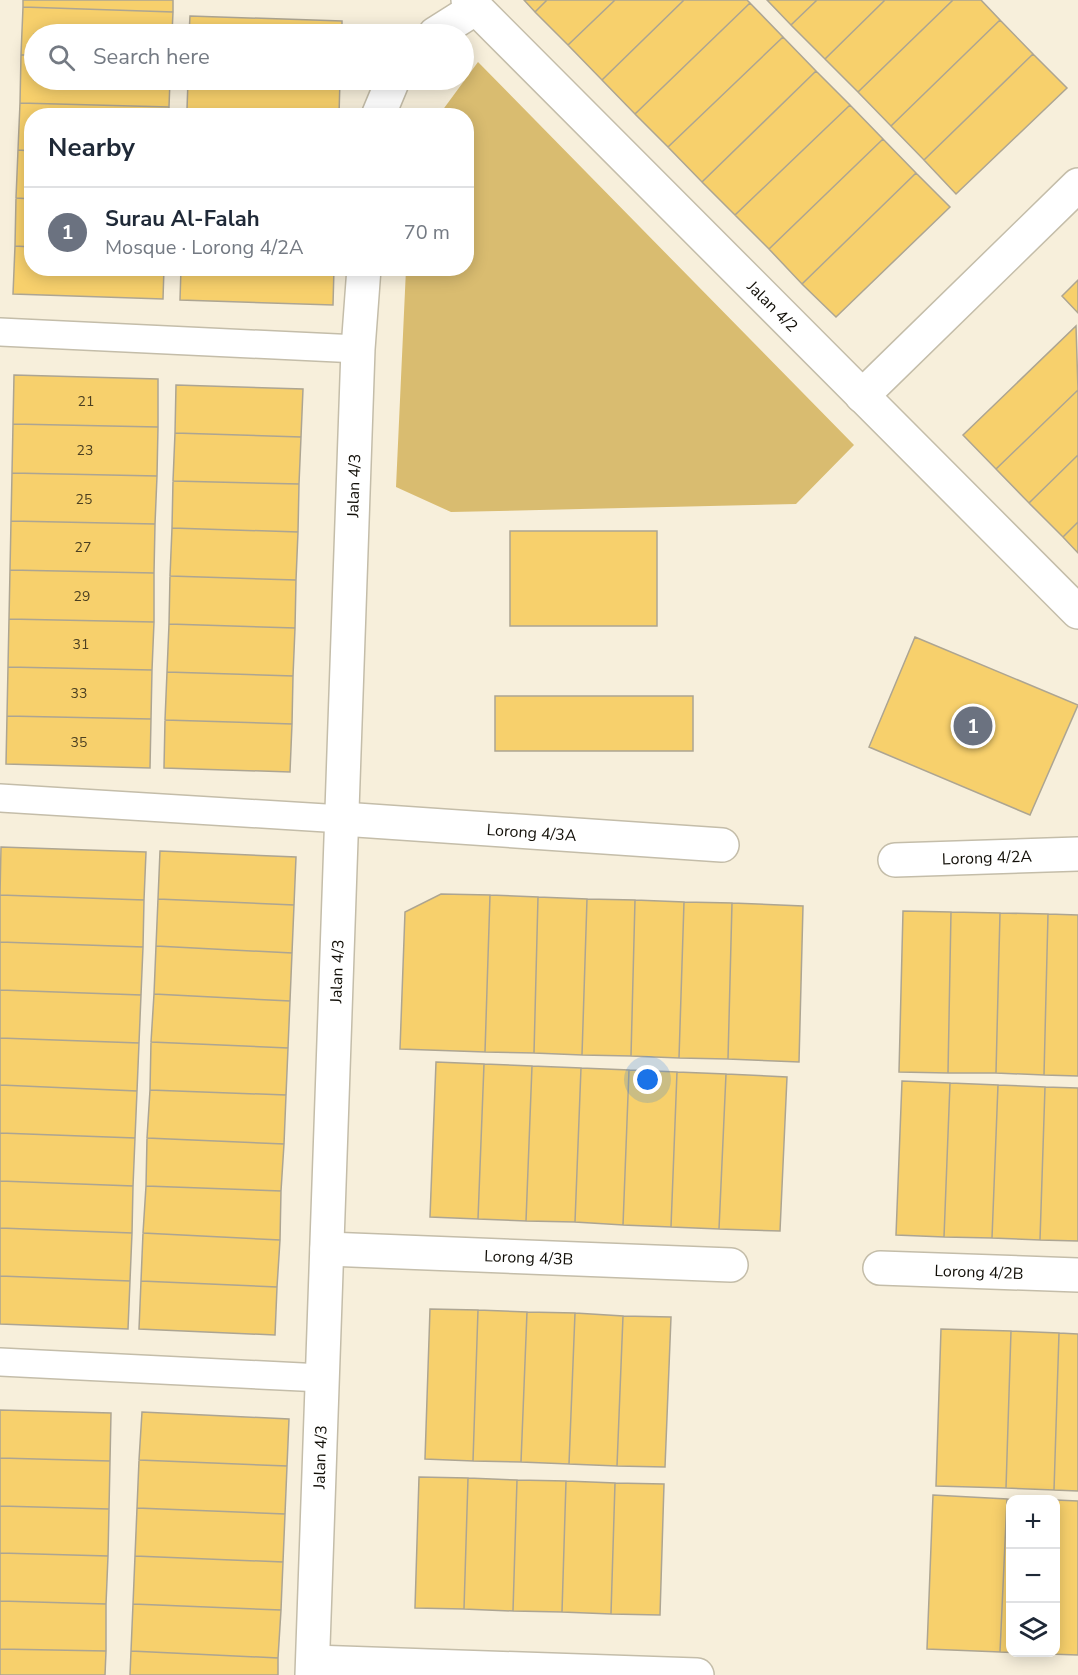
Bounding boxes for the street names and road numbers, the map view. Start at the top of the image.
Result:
street label: Jalan 4/2 [741,276,803,337]
street label: Jalan 4/3 [342,453,366,519]
street label: Lorong 4/3A [486,819,578,847]
street label: Lorong 4/2A [942,846,1033,870]
street label: Jalan 4/3 [325,939,350,1005]
street label: Lorong 4/3B [484,1245,574,1271]
street label: Lorong 4/2B [934,1260,1024,1285]
street label: Jalan 4/3 [308,1425,333,1490]

